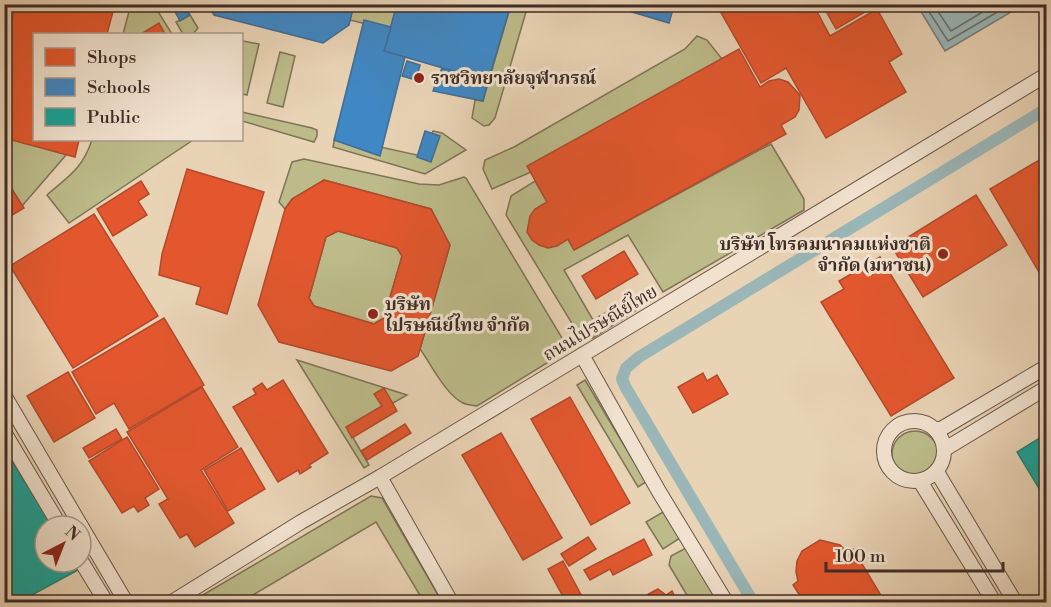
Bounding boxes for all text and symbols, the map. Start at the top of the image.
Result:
legend [33,33,243,141]
text: Shops [87,46,137,69]
place label: ราชวิทยาลัยจุฬาภรณ์ [431,67,597,90]
marker: ราชวิทยาลัยจุฬาภรณ์ [412,71,426,85]
text: Schools [87,76,151,99]
text: Public [87,106,140,129]
place label: บริษัท โทรคมนาคมแห่งชาติ จำกัด (มหาชน) [720,232,931,277]
marker: บริษัท โทรคมนาคมแห่งชาติ จำกัด (มหาชน) [936,247,950,261]
street label: ถนนไปรษณีย์ไทย [538,279,662,367]
place label: บริษัท ไปรษณีย์ไทย จำกัด [384,293,530,337]
marker: บริษัท ไปรษณีย์ไทย จำกัด [366,307,380,321]
north arrow [33,514,93,574]
text: N [61,522,84,545]
scale bar [826,535,1003,573]
text: 100 m [835,545,886,568]

